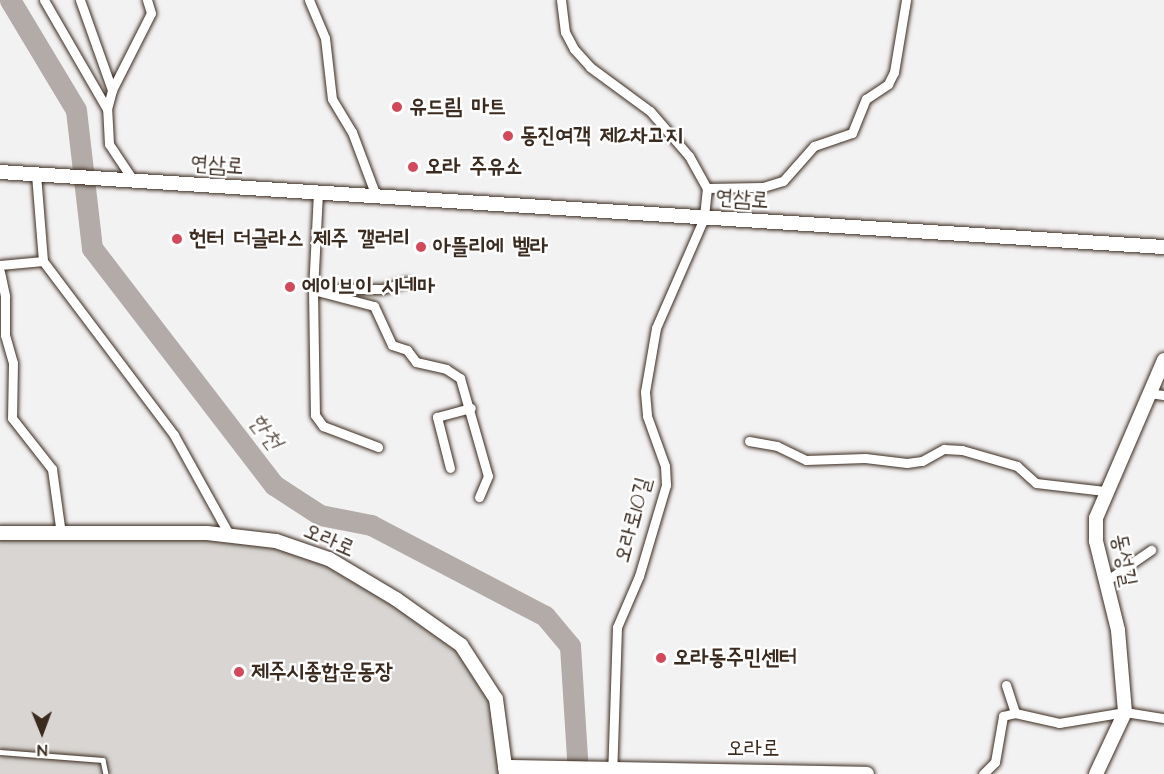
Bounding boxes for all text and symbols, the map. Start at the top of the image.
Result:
place label: 유드림 마트 [409,94,506,120]
marker: 유드림 마트 [390,100,404,114]
place label: 동진여객 제2차고지 [520,123,683,149]
marker: 동진여객 제2차고지 [501,129,515,143]
street label: 연삼로 [190,150,244,180]
place label: 오라 주유소 [425,154,522,180]
marker: 오라 주유소 [406,160,420,174]
street label: 연삼로 [715,184,769,214]
place label: 헌터 더글라스 제주 갤러리 [189,226,410,252]
marker: 헌터 더글라스 제주 갤러리 [170,232,184,246]
place label: 아뜰리에 벨라 [433,234,548,260]
marker: 아뜰리에 벨라 [414,240,428,254]
place label: 에이브이 시네마 [302,274,435,300]
marker: 에이브이 시네마 [283,280,297,294]
water label: 한천 [242,408,288,456]
street label: 오라로10길 [609,474,657,566]
street label: 오라로 [299,517,359,563]
street label: 동성길 [1106,531,1142,589]
place label: 오라동주민센터 [673,645,797,671]
marker: 오라동주민센터 [654,651,668,665]
place label: 제주시종합운동장 [251,659,393,685]
marker: 제주시종합운동장 [232,665,246,679]
north arrow [12,702,72,762]
street label: 오라로 [726,736,780,762]
text: N [37,739,48,761]

